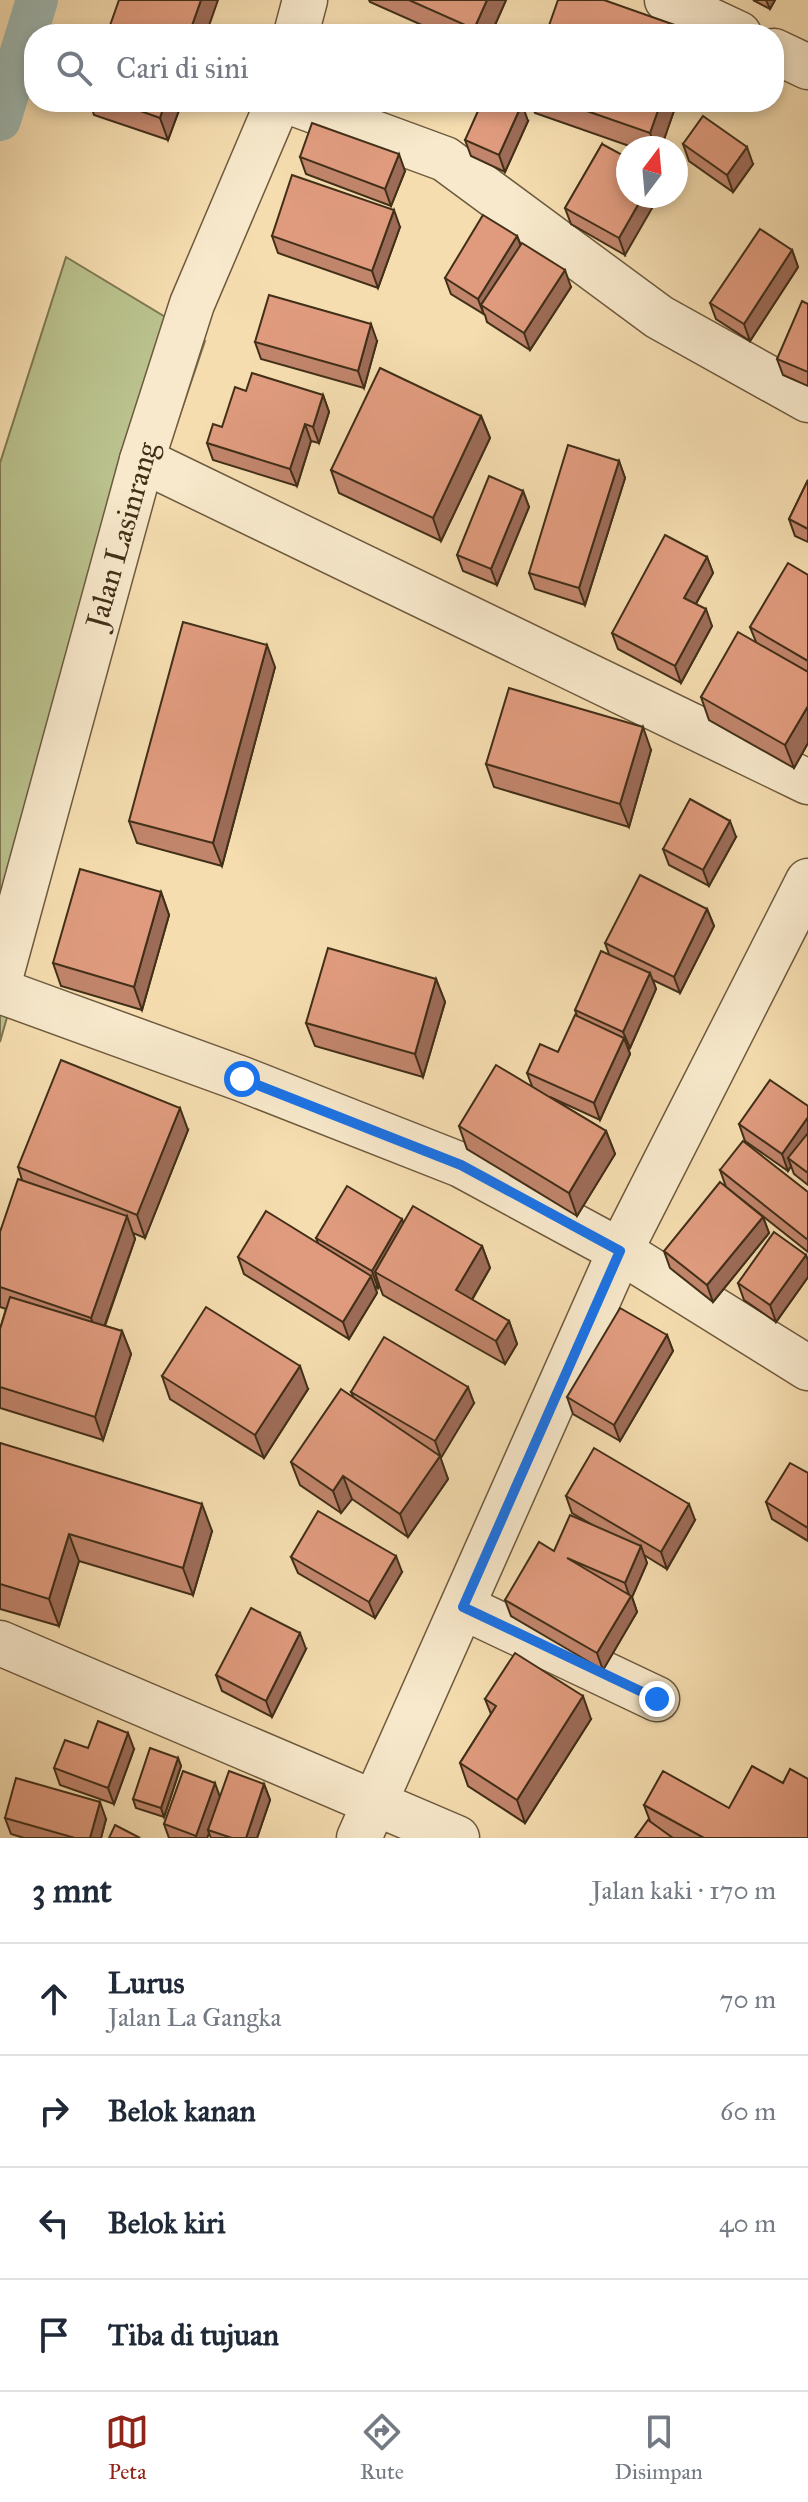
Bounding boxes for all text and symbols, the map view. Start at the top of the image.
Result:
search box [24,24,784,112]
icon: search [52,46,96,90]
text: Cari di sini [116,50,249,86]
north arrow [616,136,688,208]
street label: Jalan Lasinrang [77,437,166,635]
route start [224,1061,260,1097]
route end [639,1681,675,1717]
text: 3 mnt [32,1870,112,1911]
text: Jalan kaki · 170 m [592,1874,776,1906]
text: Lurus [108,1965,184,2001]
icon: ahead [32,1977,76,2021]
text: 70 m [720,1983,776,2015]
text: Jalan La Gangka [108,2001,282,2033]
icon: right [32,2089,76,2133]
text: Belok kanan [108,2093,256,2129]
text: 60 m [720,2095,776,2127]
icon: left [32,2201,76,2245]
text: Belok kiri [108,2205,226,2241]
text: 40 m [719,2207,776,2239]
icon: arrive [32,2313,76,2357]
text: Tiba di tujuan [108,2317,279,2353]
tab: Peta [105,2410,149,2485]
tab: Rute [360,2410,404,2485]
tab: Disimpan [615,2410,703,2485]

